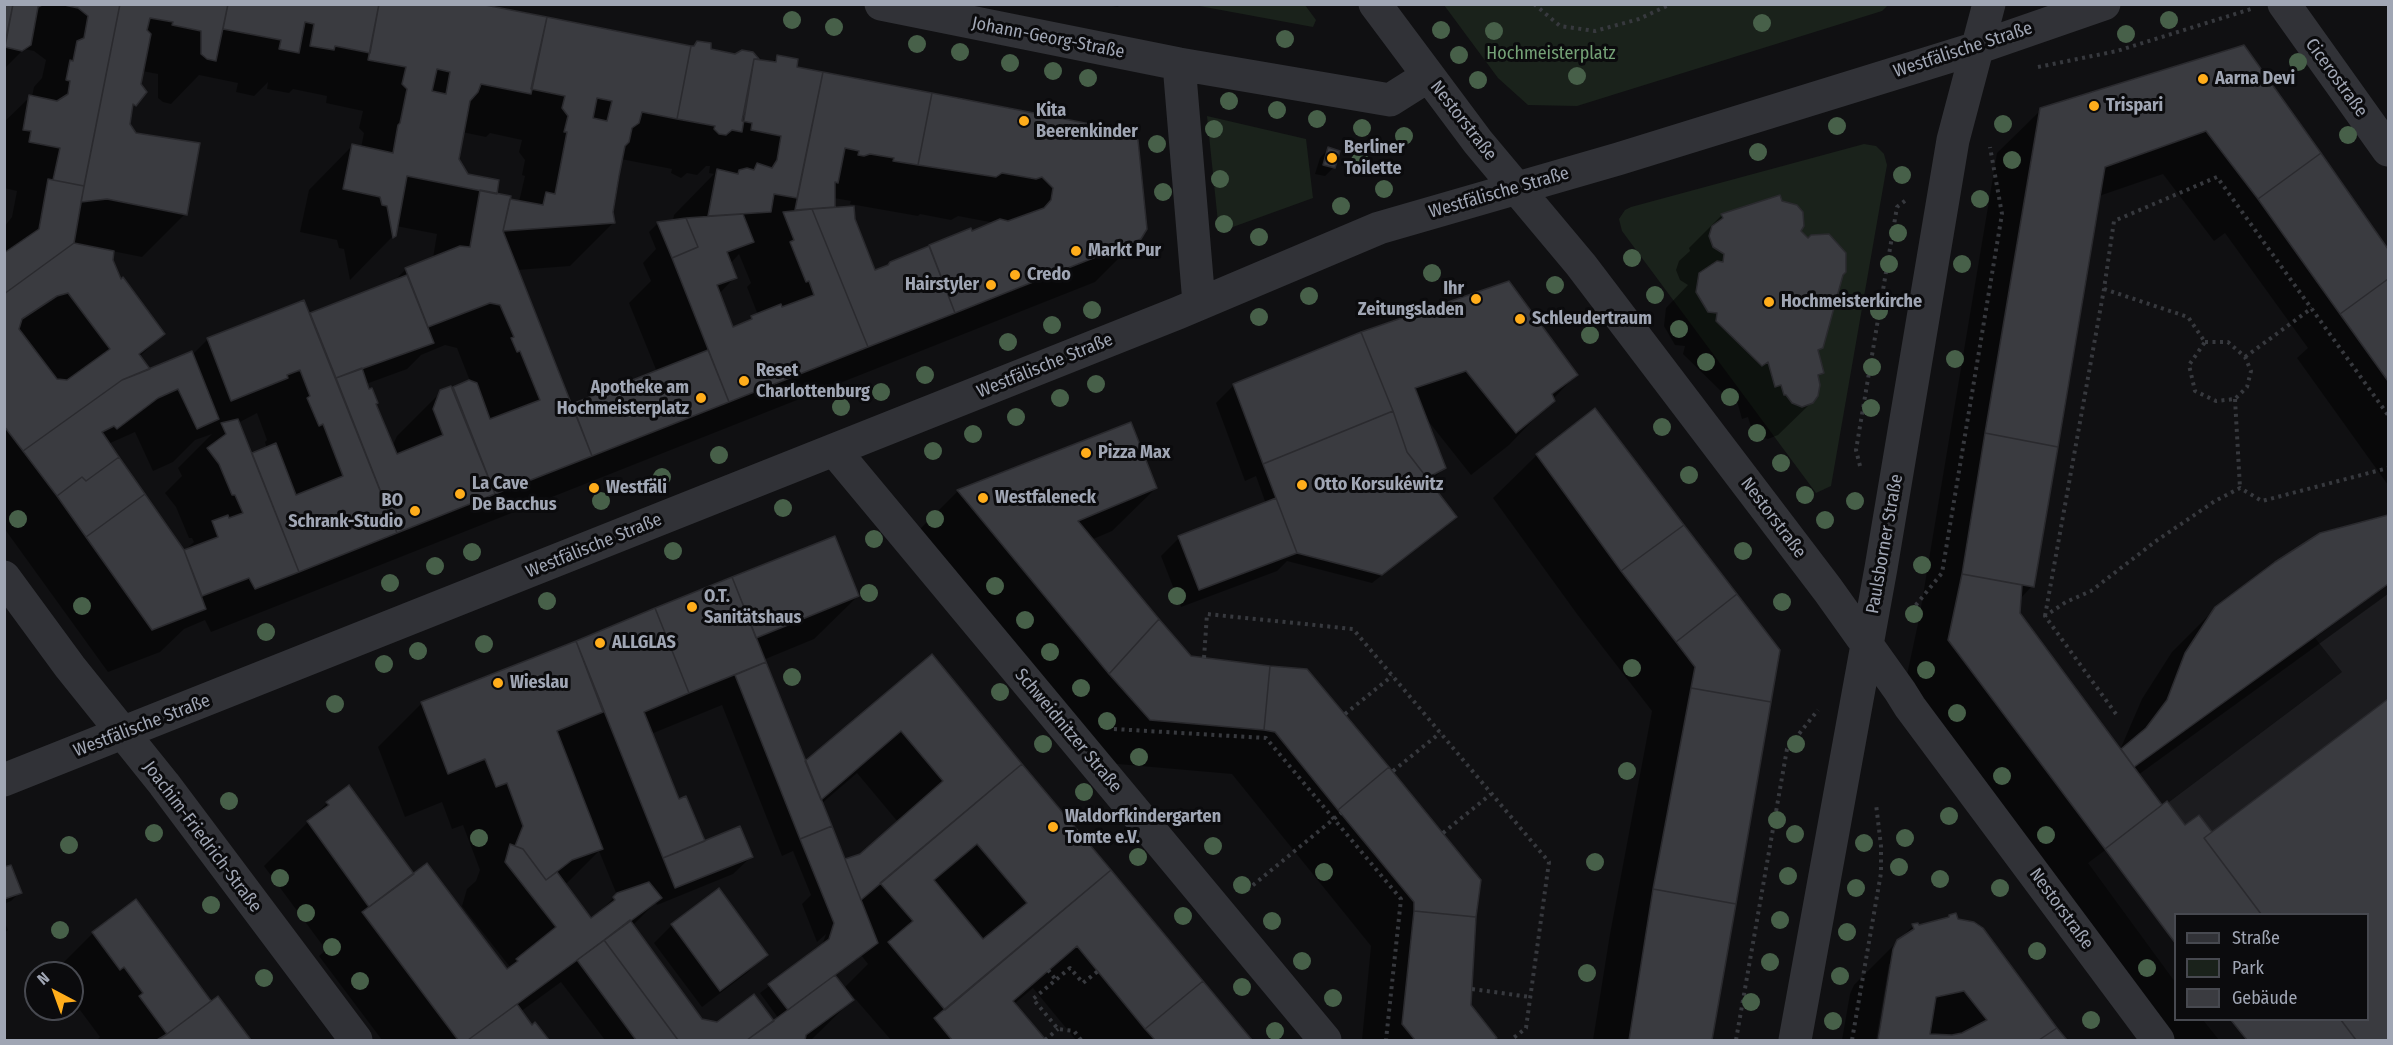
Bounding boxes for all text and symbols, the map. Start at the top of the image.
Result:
street label: Johann-Georg-Straße [970,13,1126,63]
street label: Westfälische Straße [1891,17,2035,83]
street label: Cicerostraße [2300,35,2372,121]
park label: Hochmeisterplatz [1486,43,1616,65]
place label: Aarna Devi [2215,68,2295,90]
marker: Aarna Devi [2196,72,2210,86]
street label: Nestorstraße [1425,77,1501,165]
place label: Trispari [2106,95,2163,117]
marker: Trispari [2087,99,2101,113]
place label: Kita Beerenkinder [1036,100,1138,142]
marker: Kita Beerenkinder [1017,114,1031,128]
place label: Berliner Toilette [1344,137,1404,180]
marker: Berliner Toilette [1325,151,1339,165]
street label: Westfälische Straße [1426,163,1572,223]
place label: Markt Pur [1088,240,1161,262]
marker: Markt Pur [1069,244,1083,258]
place label: Credo [1027,264,1071,286]
marker: Credo [1008,268,1022,282]
place label: Hairstyler [905,274,979,296]
marker: Hairstyler [984,278,998,292]
place label: Ihr Zeitungsladen [1358,278,1464,320]
place label: Hochmeisterkirche [1781,291,1922,313]
marker: Ihr Zeitungsladen [1469,292,1483,306]
marker: Hochmeisterkirche [1762,295,1776,309]
place label: Schleudertraum [1532,308,1652,330]
marker: Schleudertraum [1513,312,1527,326]
street label: Westfälische Straße [974,329,1116,403]
place label: Reset Charlottenburg [756,360,870,403]
marker: Reset Charlottenburg [737,374,751,388]
place label: Apotheke am Hochmeisterplatz [557,377,689,420]
marker: Apotheke am Hochmeisterplatz [694,391,708,405]
place label: Pizza Max [1098,442,1170,464]
marker: Pizza Max [1079,446,1093,460]
place label: La Cave De Bacchus [472,473,557,516]
street label: Nestorstraße [1736,473,1810,563]
street label: Paulsborner Straße [1862,473,1908,615]
place label: Otto Korsukéwitz [1314,474,1443,496]
place label: Westfäli [606,477,667,499]
marker: Otto Korsukéwitz [1295,478,1309,492]
marker: Westfäli [587,481,601,495]
marker: La Cave De Bacchus [453,487,467,501]
place label: Westfaleneck [995,487,1096,509]
place label: BO Schrank-Studio [288,490,403,532]
marker: Westfaleneck [976,491,990,505]
marker: BO Schrank-Studio [408,504,422,518]
street label: Westfälische Straße [523,509,665,583]
place label: O.T. Sanitätshaus [704,586,801,628]
marker: O.T. Sanitätshaus [685,600,699,614]
place label: ALLGLAS [612,632,676,654]
marker: ALLGLAS [593,636,607,650]
street label: Schweidnitzer Straße [1010,665,1126,797]
place label: Wieslau [510,672,569,694]
marker: Wieslau [491,676,505,690]
street label: Westfälische Straße [71,690,213,762]
street label: Joachim-Friedrich-Straße [138,757,266,917]
place label: Waldorfkindergarten Tomte e.V. [1065,806,1221,848]
marker: Waldorfkindergarten Tomte e.V. [1046,820,1060,834]
street label: Nestorstraße [2024,864,2098,954]
legend [2174,913,2369,1021]
text: Straße [2232,927,2280,949]
text: Park [2232,957,2264,979]
north arrow [24,961,84,1021]
text: N [33,968,53,989]
text: Gebäude [2232,987,2297,1009]

